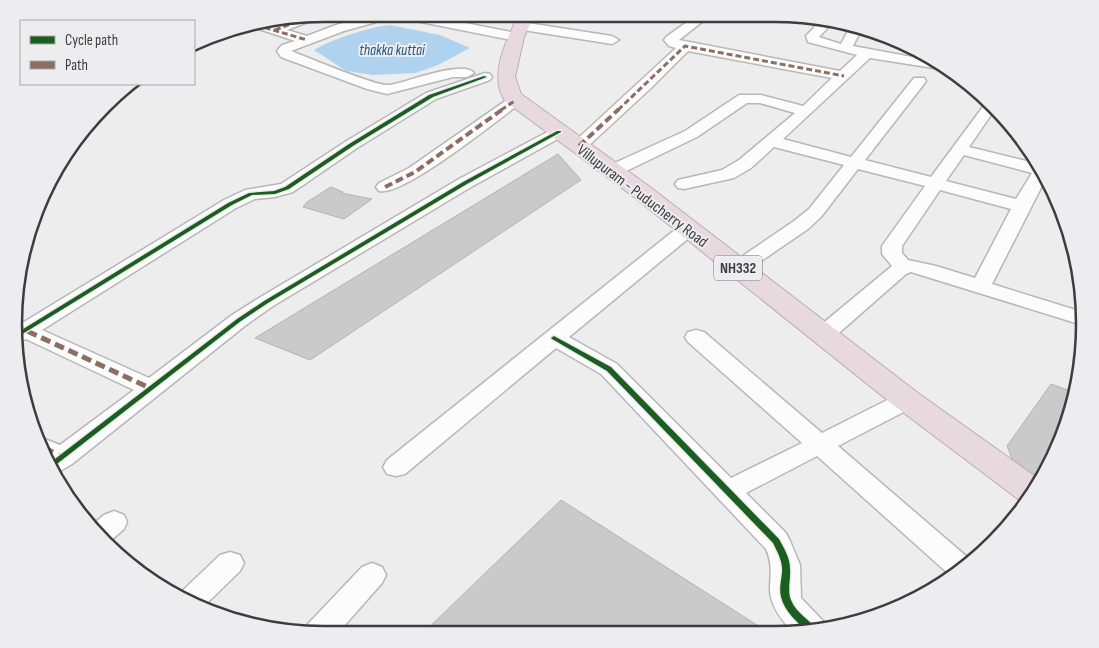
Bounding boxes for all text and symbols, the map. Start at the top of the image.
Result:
legend [20,20,195,85]
text: Cycle path [65,31,118,50]
water label: thakka kuttai [359,41,426,60]
text: Path [65,56,88,75]
street label: Villupuram - Puducherry Road [573,141,711,252]
road number: NH332 [714,256,762,280]

